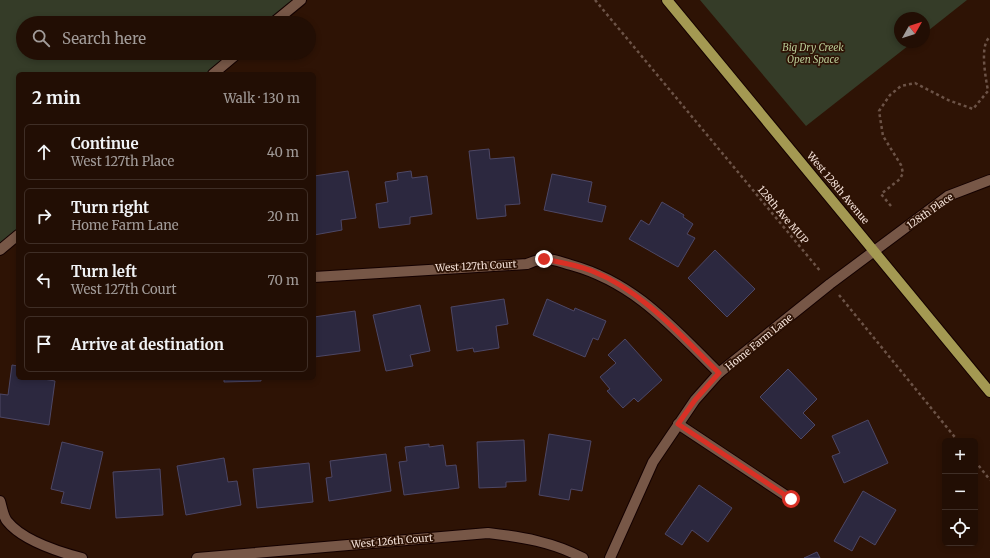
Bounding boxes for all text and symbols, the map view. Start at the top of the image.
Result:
north arrow [894,12,930,48]
search box [16,16,316,60]
icon: search [30,27,52,49]
text: Search here [62,29,146,48]
park label: Big Dry Creek Open Space [782,41,844,66]
text: 2 min [32,87,80,109]
text: Walk · 130 m [223,90,300,107]
text: Continue [71,134,139,153]
icon: ahead [33,141,55,163]
text: 40 m [267,144,299,161]
street label: West 128th Avenue [803,149,872,227]
text: West 127th Place [71,153,174,170]
street label: 128th Ave MUP [755,183,812,247]
street label: 128th Place [904,190,956,232]
text: Turn right [71,198,149,217]
icon: right [33,205,55,227]
text: 20 m [267,208,299,225]
text: Home Farm Lane [71,217,179,234]
route end [535,250,553,268]
street label: West 127th Court [434,257,517,275]
text: Turn left [71,262,137,281]
icon: left [33,269,55,291]
text: 70 m [268,272,299,289]
text: West 127th Court [71,281,177,298]
street label: Home Farm Lane [723,311,795,373]
icon: arrive [33,333,55,355]
text: Arrive at destination [71,335,224,354]
map controls [942,438,978,546]
button: + [942,438,978,474]
button: − [942,474,978,510]
route start [782,490,800,508]
button: locate [942,510,978,546]
street label: West 126th Court [350,531,433,551]

